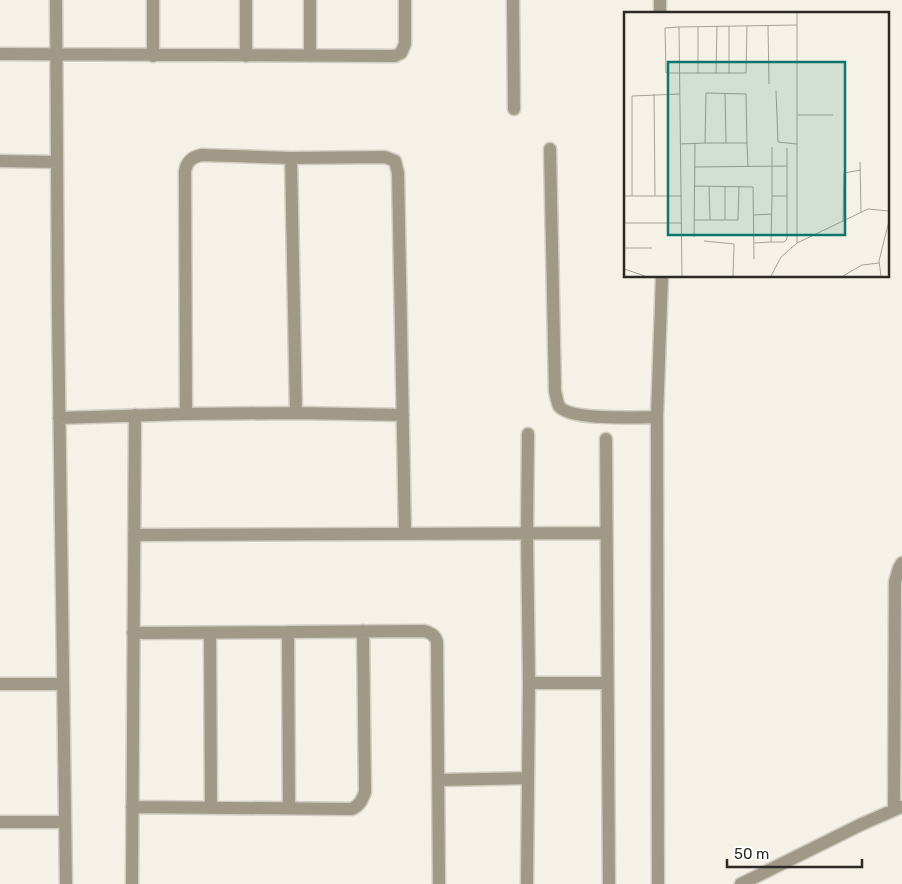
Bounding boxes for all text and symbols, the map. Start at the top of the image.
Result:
inset map [624,12,890,278]
scale bar [727,836,862,868]
text: 50 m [734,845,769,863]

